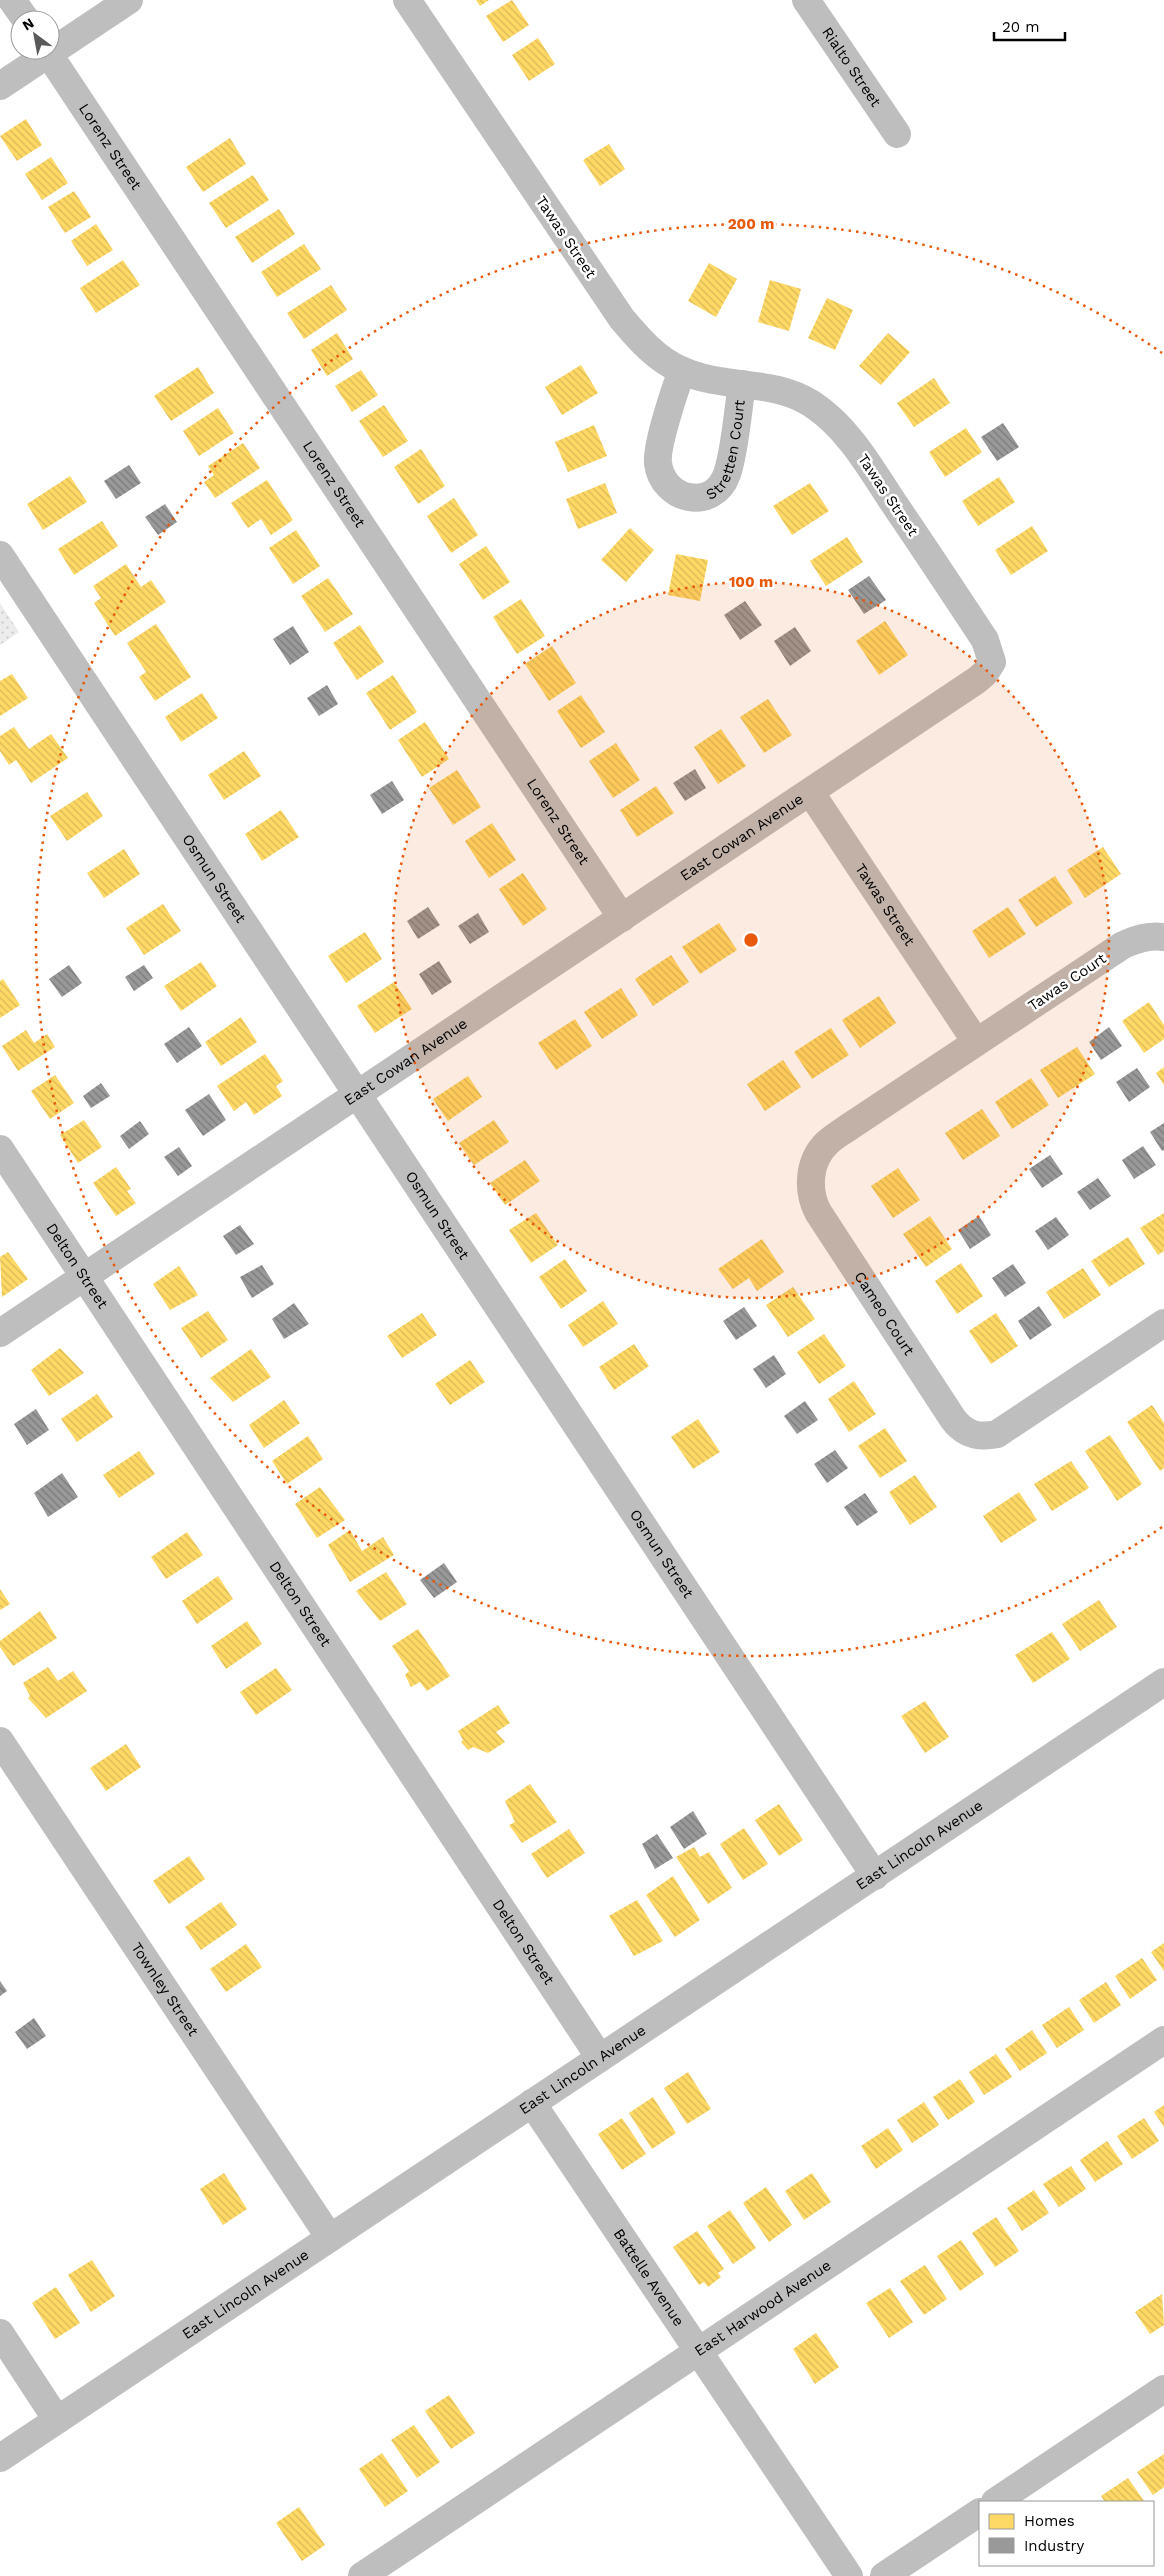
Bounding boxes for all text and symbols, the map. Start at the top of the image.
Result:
north arrow [10,10,60,60]
scale bar [994,10,1065,42]
text: N [19,14,37,34]
text: 20 m [1002,18,1040,36]
street label: Rialto Street [818,24,885,111]
street label: Lorenz Street [75,100,146,194]
street label: Tawas Street [532,193,600,282]
text: 200 m [728,215,774,233]
street label: Stretten Court [703,398,749,504]
street label: Lorenz Street [299,437,370,531]
street label: Tawas Street [854,451,922,540]
text: 100 m [729,573,773,591]
street label: Lorenz Street [523,775,594,869]
street label: East Cowan Avenue [677,790,807,885]
street label: Osmun Street [179,831,250,927]
street label: Tawas Street [851,860,919,950]
centre of rings [742,931,760,949]
street label: Tawas Court [1025,949,1110,1015]
street label: East Cowan Avenue [341,1014,471,1109]
street label: Osmun Street [402,1168,474,1263]
street label: Delton Street [42,1220,112,1313]
street label: Cameo Court [850,1268,918,1359]
street label: Osmun Street [626,1506,698,1602]
street label: Delton Street [266,1558,335,1651]
street label: East Lincoln Avenue [853,1796,986,1894]
street label: Delton Street [489,1896,558,1989]
street label: Townley Street [127,1939,203,2040]
street label: East Lincoln Avenue [516,2021,649,2118]
street label: Battelle Avenue [610,2225,688,2330]
street label: East Lincoln Avenue [179,2246,312,2343]
street label: East Harwood Avenue [691,2256,834,2360]
legend [979,2501,1154,2566]
text: Homes [1024,2512,1075,2530]
text: Industry [1024,2537,1085,2555]

